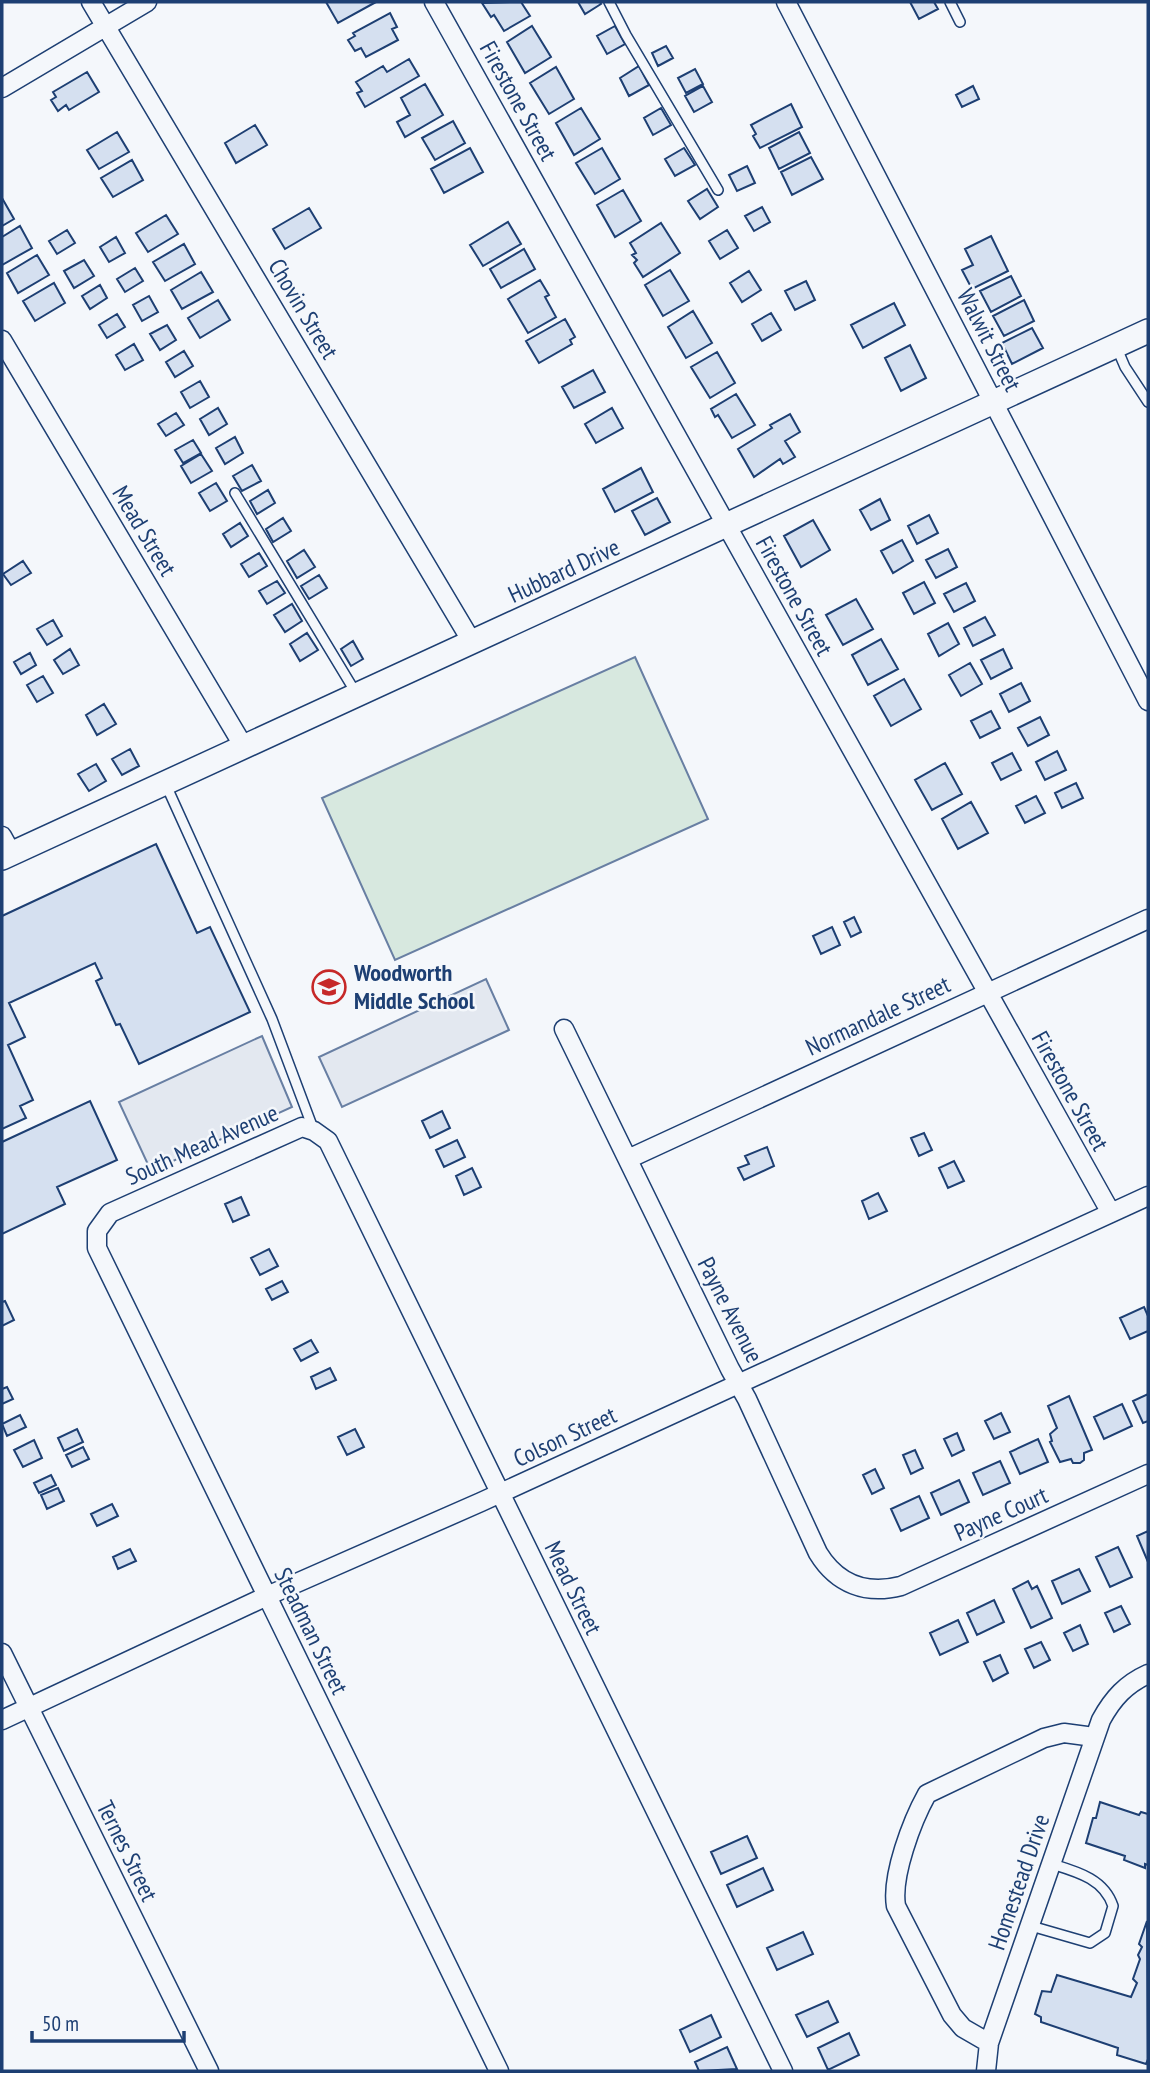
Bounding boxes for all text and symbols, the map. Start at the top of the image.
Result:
street label: Firestone Street [473,36,564,166]
street label: Chovin Street [261,253,346,365]
street label: Walwit Street [950,283,1029,397]
street label: Mead Street [105,480,184,582]
street label: Hubbard Drive [503,531,624,610]
street label: Firestone Street [749,531,840,661]
place label: Woodworth Middle School [353,957,475,1016]
school or university icon: Woodworth Middle School [310,968,348,1006]
street label: Normandale Street [801,968,955,1063]
street label: Firestone Street [1025,1026,1116,1156]
street label: South Mead Avenue [121,1097,283,1192]
street label: Payne Avenue [691,1252,770,1368]
street label: Colson Street [508,1399,622,1474]
street label: Payne Court [949,1479,1053,1548]
street label: Mead Street [538,1536,609,1640]
street label: Steadman Street [267,1562,356,1700]
street label: Ternes Street [90,1795,165,1906]
street label: Homestead Drive [981,1810,1056,1954]
scale bar [32,2000,184,2044]
text: 50 m [42,2010,79,2037]

